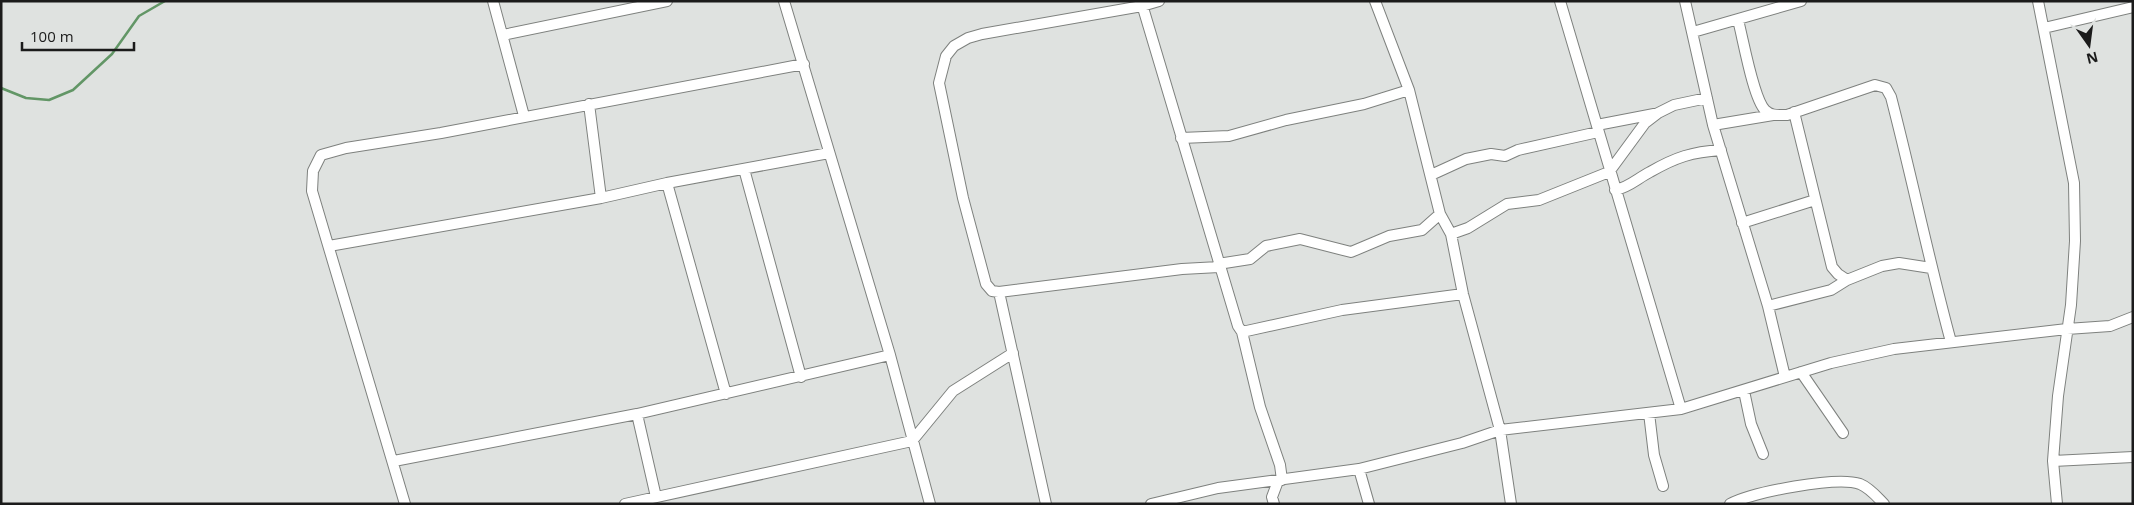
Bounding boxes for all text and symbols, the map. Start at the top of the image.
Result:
scale bar [22,20,135,52]
north arrow [2064,20,2114,70]
text: 100 m [30,26,74,46]
text: N [2084,48,2100,69]

